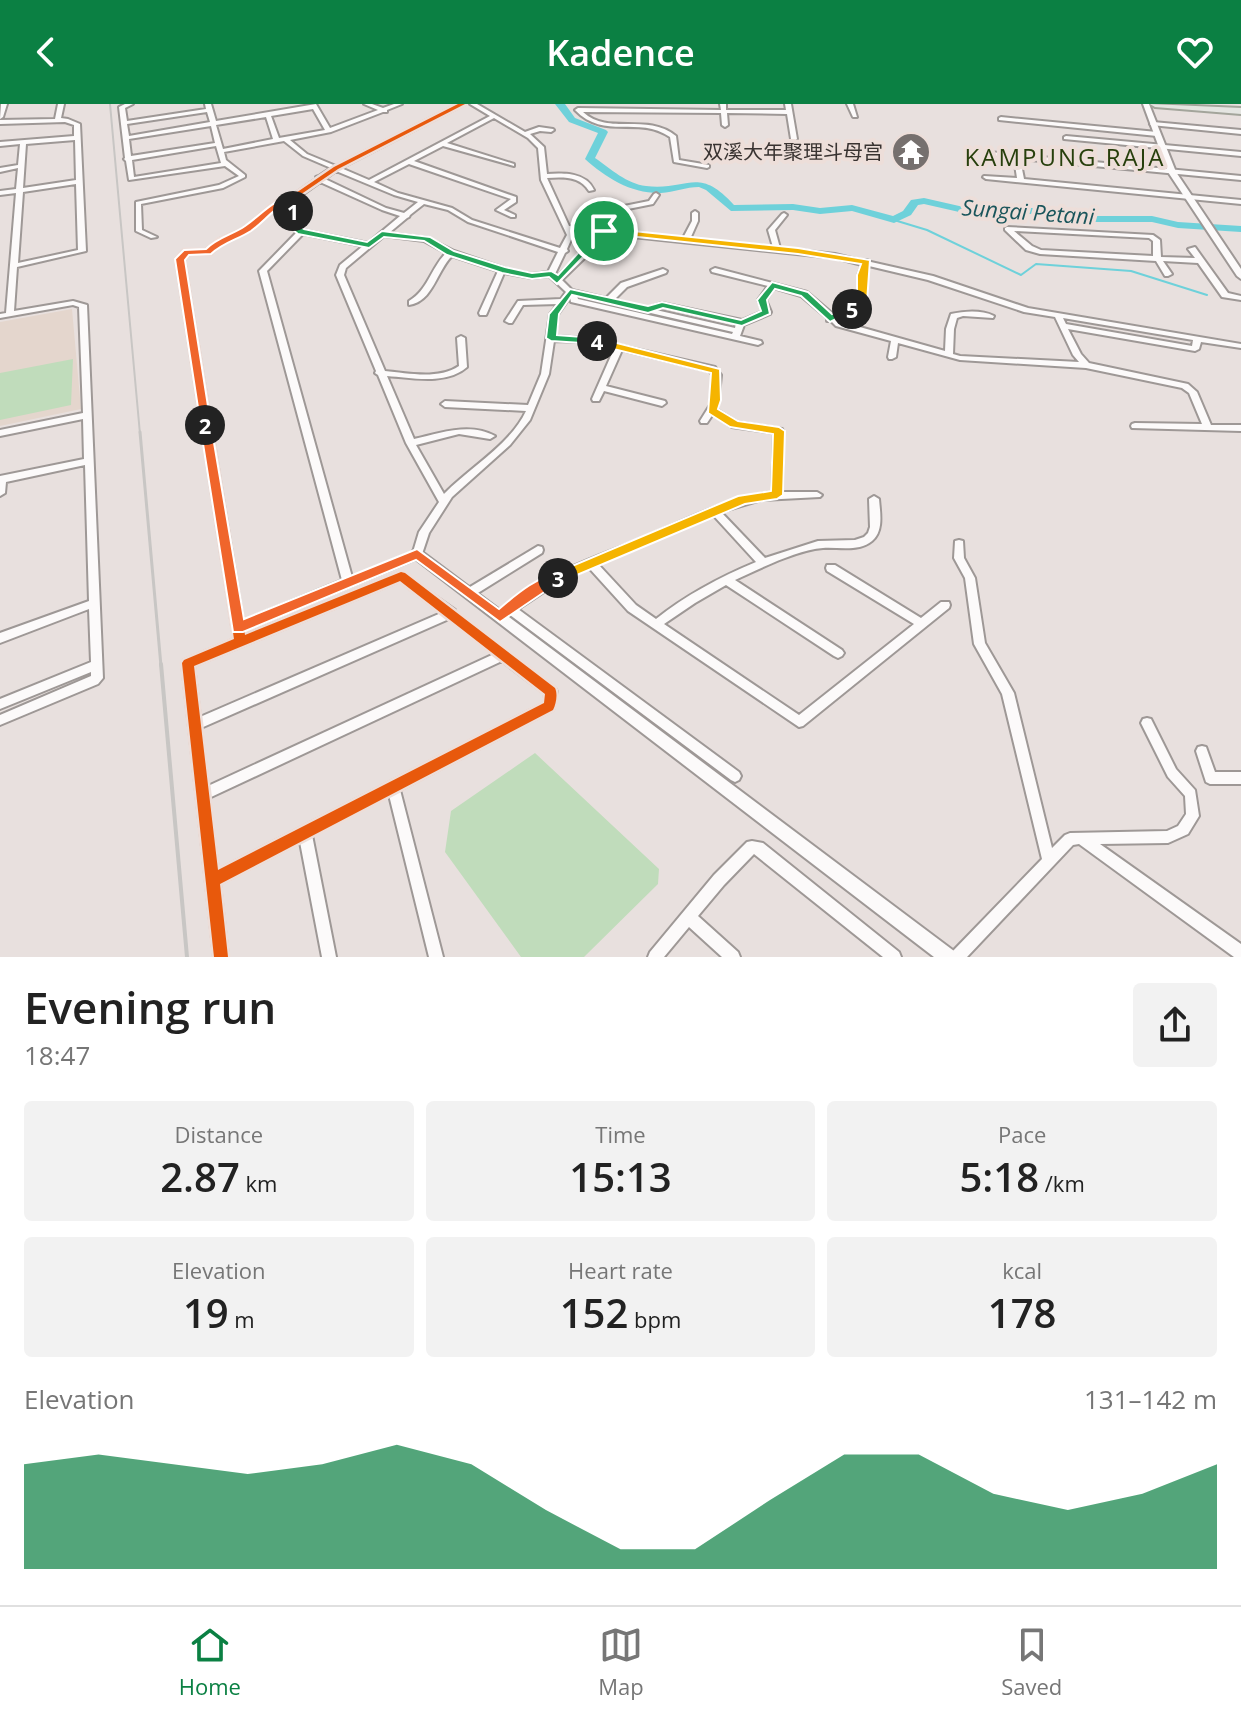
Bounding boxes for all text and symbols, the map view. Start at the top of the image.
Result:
text: Kadence [546,28,695,77]
icon: back [24,30,68,74]
icon: heart [1173,30,1217,74]
temple icon: 双溪大年聚理斗母宫 [890,131,932,173]
place label: 双溪大年聚理斗母宫 [703,138,883,165]
district label: KAMPUNG RAJA [965,140,1165,173]
pin: 1 [273,191,313,231]
water label: Sungai Petani [961,191,1096,231]
text: 1 [287,196,299,226]
pin [570,197,638,265]
icon: arrive [582,209,626,253]
pin: 5 [832,289,872,329]
text: 5 [846,294,858,324]
pin: 4 [577,321,617,361]
text: 4 [591,326,603,356]
pin: 2 [185,405,225,445]
text: 2 [199,410,211,440]
pin: 3 [538,558,578,598]
text: 3 [552,563,564,593]
text: Evening run [24,977,276,1037]
button: share [1133,983,1217,1067]
text: 18:47 [24,1037,90,1073]
text: Distance [175,1119,263,1149]
text: Time [595,1119,646,1149]
text: Pace [998,1119,1046,1149]
text: 2.87 [160,1149,240,1204]
text: 15:13 [569,1149,672,1204]
text: 5:18 [960,1149,1039,1204]
text: km [240,1168,277,1198]
text: /km [1039,1168,1085,1198]
text: Elevation [172,1255,266,1285]
text: Heart rate [568,1255,673,1285]
text: kcal [1002,1255,1042,1285]
text: 19 [183,1285,229,1340]
text: 152 [560,1285,628,1340]
text: 178 [988,1285,1056,1340]
text: m [229,1304,255,1334]
text: bpm [628,1304,681,1334]
text: Elevation [24,1381,134,1417]
text: 131–142 m [1084,1381,1217,1417]
tab: Home [179,1623,241,1701]
tab: Map [598,1623,644,1701]
tab: Saved [1001,1623,1062,1701]

